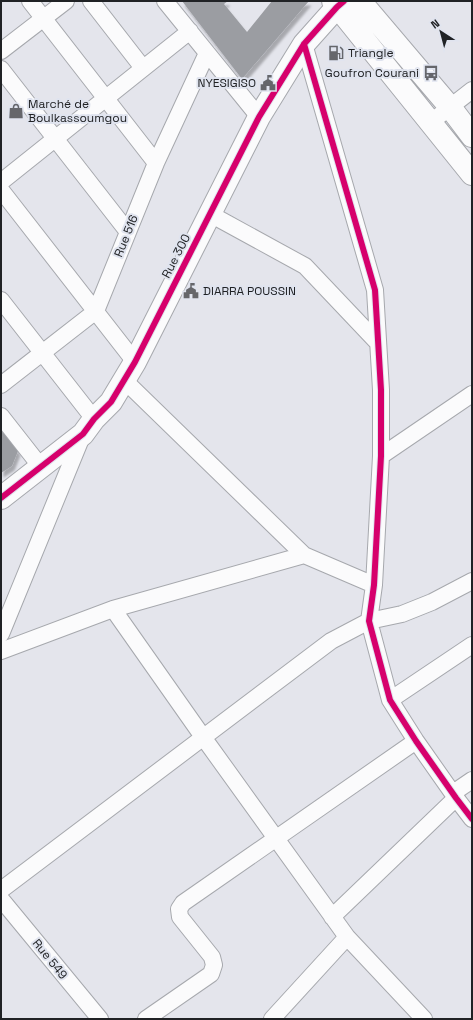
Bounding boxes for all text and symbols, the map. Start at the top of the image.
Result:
north arrow [421,12,461,52]
text: N [428,16,442,32]
fuel station icon: Triangle [327,44,345,62]
place label: Triangle [348,45,394,61]
bus stop icon: Goufron Courani [422,64,440,82]
place label: Goufron Courani [325,65,419,81]
public building icon: NYESIGISO [259,74,277,92]
place label: NYESIGISO [197,75,256,91]
place label: Marché de Boulkassoumgou [28,96,127,126]
shop icon: Marché de Boulkassoumgou [7,102,25,120]
street label: Rue 516 [110,212,142,260]
street label: Rue 300 [158,231,194,281]
public building icon: DIARRA POUSSIN [182,282,200,300]
place label: DIARRA POUSSIN [203,283,296,299]
street label: Rue 549 [29,936,71,982]

